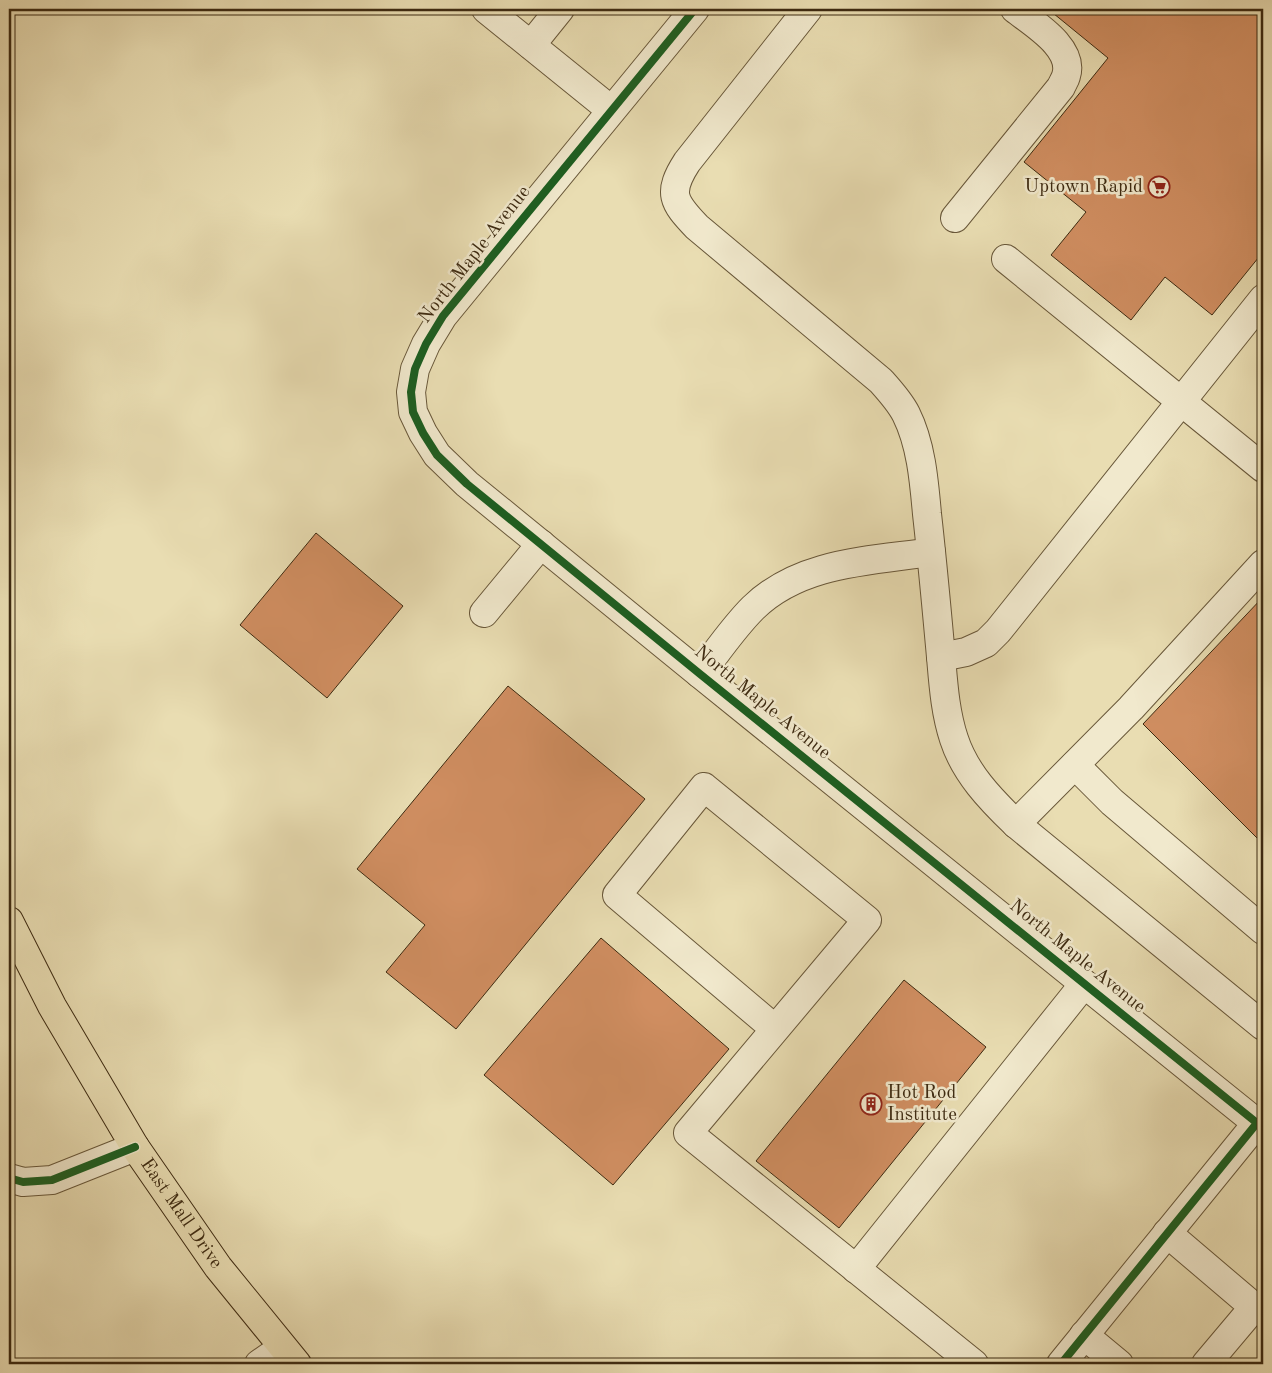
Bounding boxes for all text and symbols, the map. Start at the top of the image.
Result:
supermarket icon: Uptown Rapid [1147,175,1171,199]
place label: Uptown Rapid [1024,178,1143,197]
street label: North Maple Avenue [416,183,534,327]
street label: North Maple Avenue [690,642,834,764]
street label: North Maple Avenue [1005,896,1149,1018]
place label: Hot Rod Institute [887,1084,957,1125]
building icon: Hot Rod Institute [859,1092,883,1116]
street label: East Mall Drive [137,1155,226,1272]

